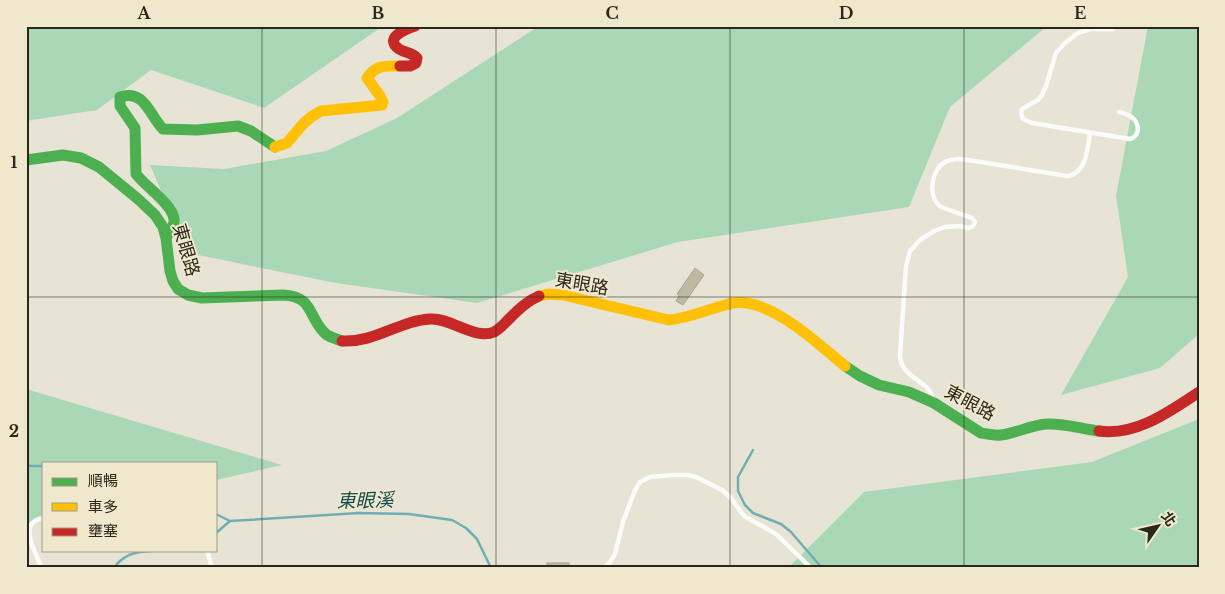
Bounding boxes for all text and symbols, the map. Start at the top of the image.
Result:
text: A [137,3,152,23]
text: B [372,3,385,23]
text: C [605,3,619,23]
text: D [839,3,853,23]
text: E [1074,3,1086,23]
text: 1 [11,152,18,172]
street label: 東眼路 [168,221,204,279]
street label: 東眼路 [554,268,610,300]
street label: 東眼路 [941,381,999,425]
text: 2 [9,421,19,441]
legend [42,462,218,552]
text: 順暢 [88,471,118,490]
water label: 東眼溪 [336,488,397,512]
text: 車多 [88,497,118,516]
north arrow [1132,502,1182,552]
text: 北 [1157,508,1180,530]
text: 壅塞 [88,521,118,540]

